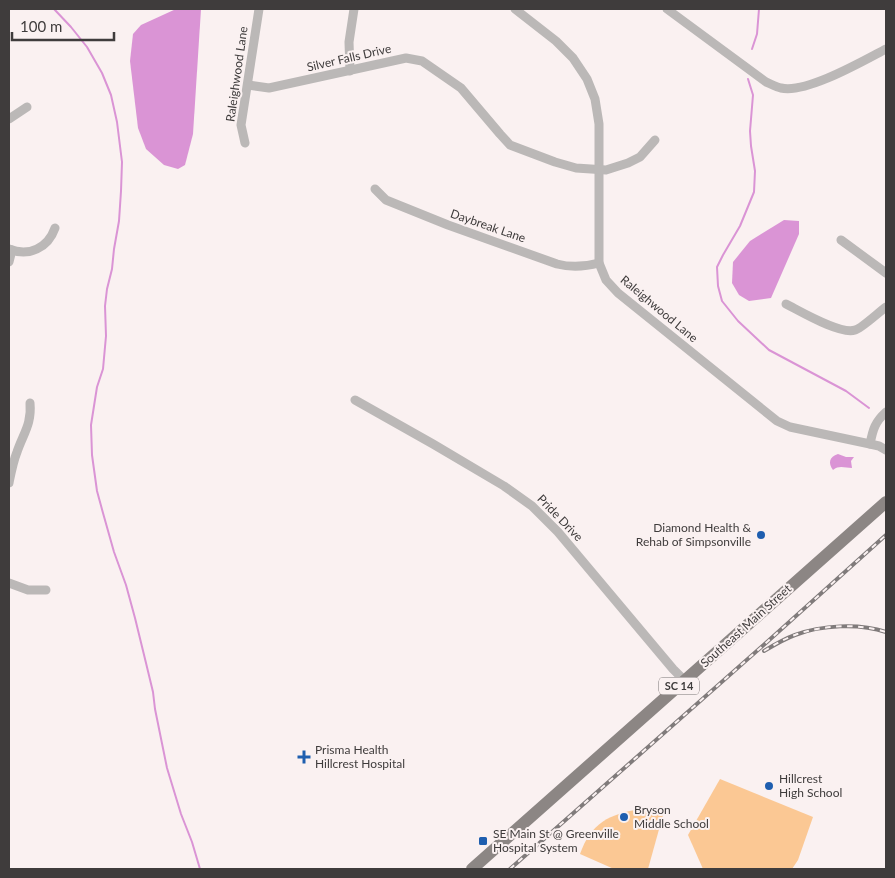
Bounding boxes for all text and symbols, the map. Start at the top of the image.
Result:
scale bar [12,10,115,42]
text: 100 m [20,17,62,35]
street label: Raleighwood Lane [222,25,251,123]
street label: Silver Falls Drive [305,41,393,75]
street label: Daybreak Lane [449,206,528,245]
street label: Raleighwood Lane [618,272,701,345]
street label: Pride Drive [534,491,586,544]
place label: Diamond Health & Rehab of Simpsonville [636,520,751,549]
marker: Diamond Health & Rehab of Simpsonville [755,529,767,541]
street label: Southeast Main Street [697,580,795,670]
road number: SC 14 [659,678,699,694]
place label: Prisma Health Hillcrest Hospital [315,742,405,771]
marker: Prisma Health Hillcrest Hospital [297,750,311,764]
place label: Hillcrest High School [779,771,842,800]
marker: Hillcrest High School [763,780,775,792]
place label: Bryson Middle School [634,802,709,831]
marker: Bryson Middle School [618,811,630,823]
place label: SE Main St @ Greenville Hospital System [493,826,619,855]
marker: SE Main St @ Greenville Hospital System [477,835,489,847]

